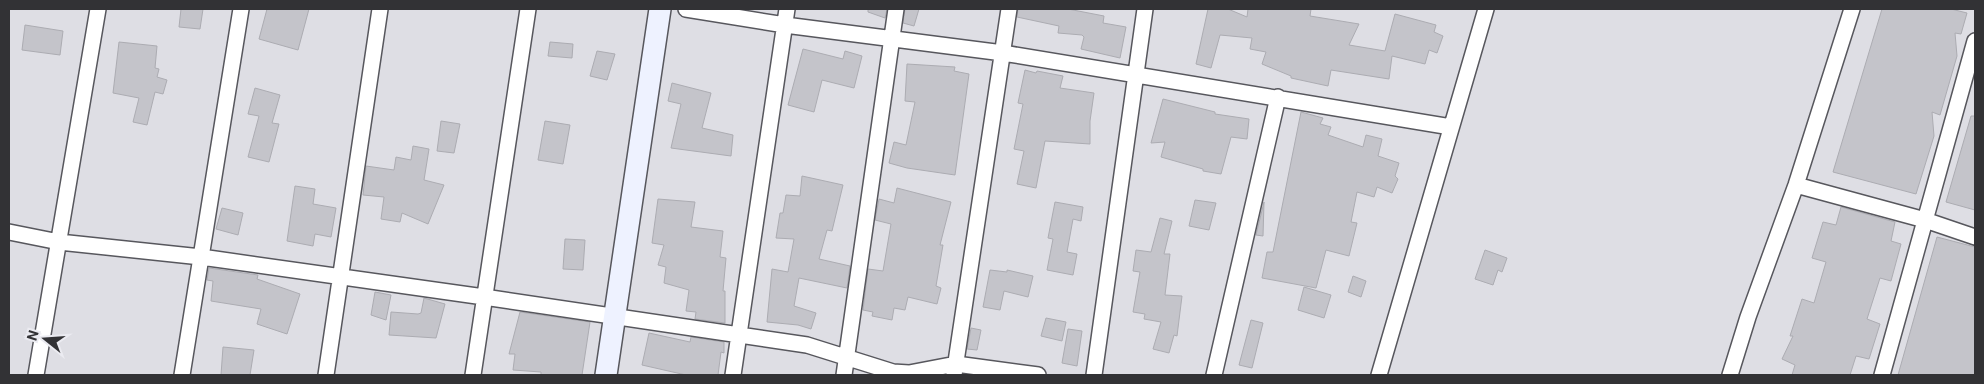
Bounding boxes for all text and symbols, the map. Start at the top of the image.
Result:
north arrow [20,314,70,364]
text: N [23,328,42,342]

